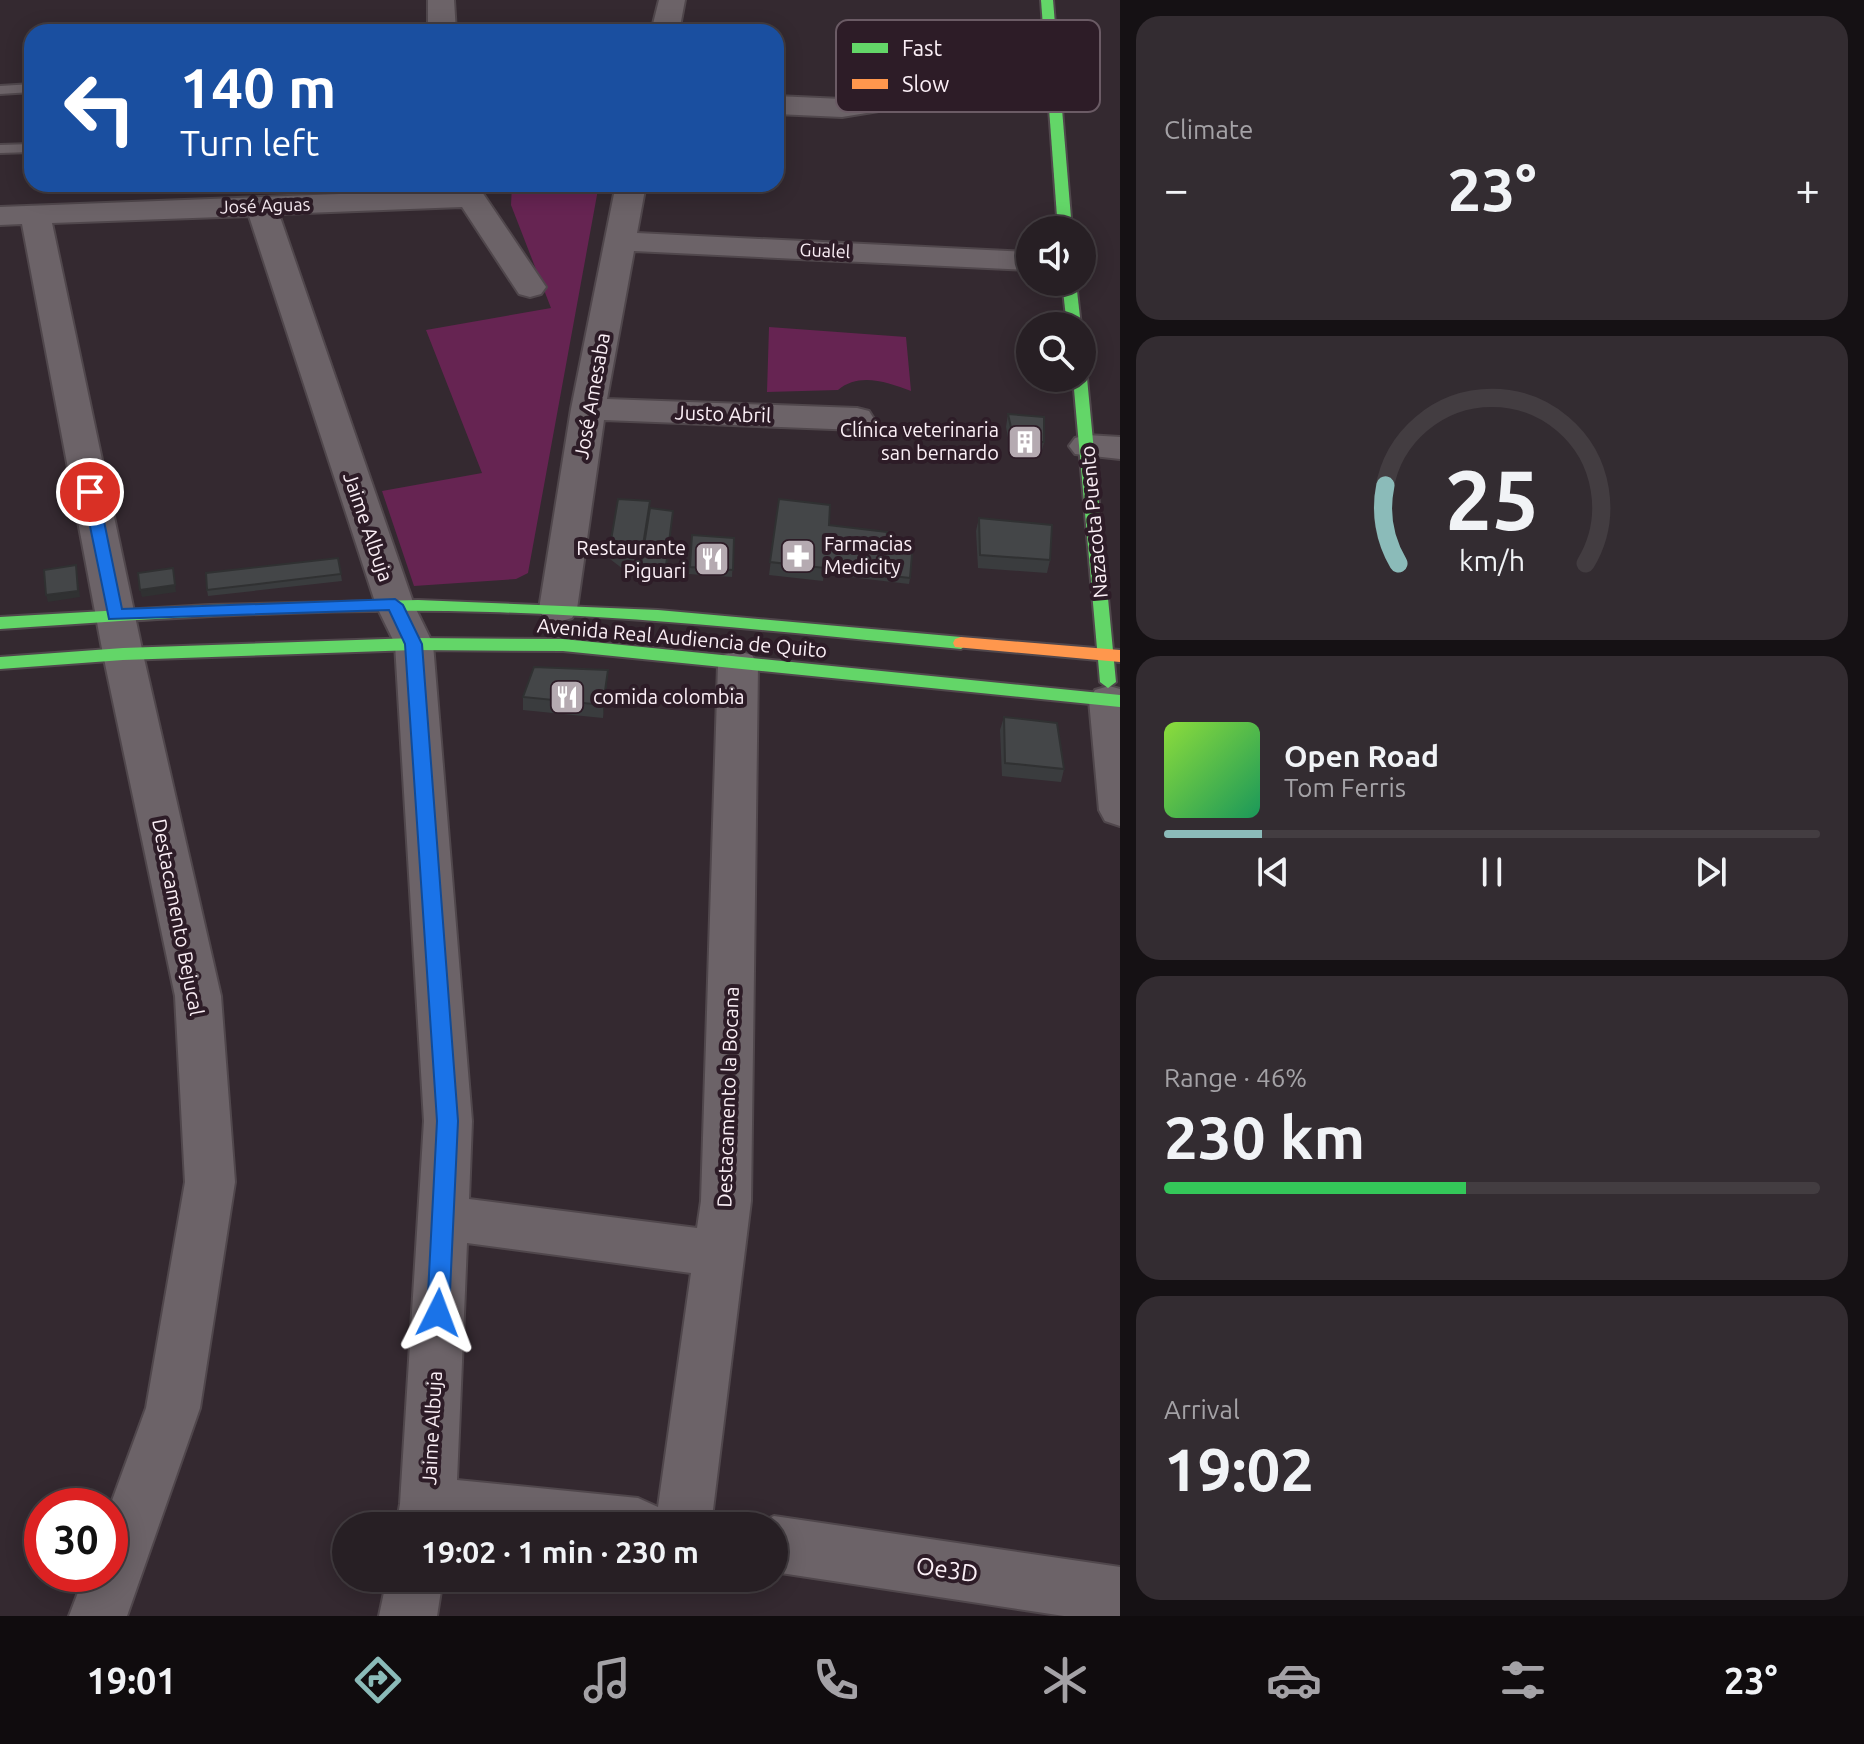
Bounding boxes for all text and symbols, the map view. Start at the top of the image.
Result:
legend [836,20,1100,112]
text: Fast [902,35,943,60]
icon: left [48,56,152,160]
text: 140 m [180,56,336,119]
text: Slow [902,71,949,96]
text: Climate [1164,115,1253,144]
text: Turn left [180,122,319,163]
text: 23° [1448,155,1536,222]
text: − [1164,164,1189,213]
text: + [1795,164,1820,213]
street label: José Aguas [219,193,311,217]
map controls [1016,216,1096,392]
button: sound [1016,216,1096,296]
street label: Gualel [799,239,851,261]
button: search [1016,312,1096,392]
street label: José Amesaba [569,331,614,461]
street label: Justo Abril [674,400,772,427]
place label: Clínica veterinaria san bernardo [840,418,999,464]
building icon: Clínica veterinaria san bernardo [1006,423,1044,461]
street label: Nazacota Puento [1075,445,1112,599]
text: 25 [1445,452,1539,546]
pin [56,458,124,526]
street label: Jaime Albuja [339,469,398,585]
icon: arrive [68,470,112,514]
place label: Farmacias Medicity [824,532,912,578]
place label: Restaurante Piguari [576,536,686,582]
pharmacy icon: Farmacias Medicity [779,537,817,575]
restaurant icon: Restaurante Piguari [693,540,731,578]
text: km/h [1459,544,1525,576]
street label: Avenida Real Audiencia de Quito [536,613,828,662]
restaurant icon: comida colombia [548,678,586,716]
place label: comida colombia [593,685,745,708]
text: Open Road [1284,739,1439,773]
text: Tom Ferris [1284,773,1406,802]
street label: Destacamento Bejucal [148,817,209,1017]
icon: previous [1251,850,1295,894]
icon: pause [1470,850,1514,894]
icon: next [1689,850,1733,894]
street label: Destacamento la Bocana [712,986,743,1208]
text: Range · 46% [1164,1063,1307,1092]
text: 230 km [1164,1103,1365,1170]
position arrow [396,1271,480,1355]
street label: Jaime Albuja [417,1370,446,1486]
text: Arrival [1164,1395,1240,1424]
text: 19:02 [1164,1435,1314,1502]
speed limit sign: 30 [24,1488,128,1592]
text: 19:02 · 1 min · 230 m [421,1535,699,1569]
street label: Oe3D [914,1552,980,1587]
icon: directions [350,1652,406,1708]
icon: music [579,1652,635,1708]
icon: phone [808,1652,864,1708]
icon: climate [1037,1652,1093,1708]
icon: car [1266,1652,1322,1708]
icon: filters [1495,1652,1551,1708]
text: 19:01 [87,1660,177,1701]
text: 23° [1724,1660,1777,1701]

